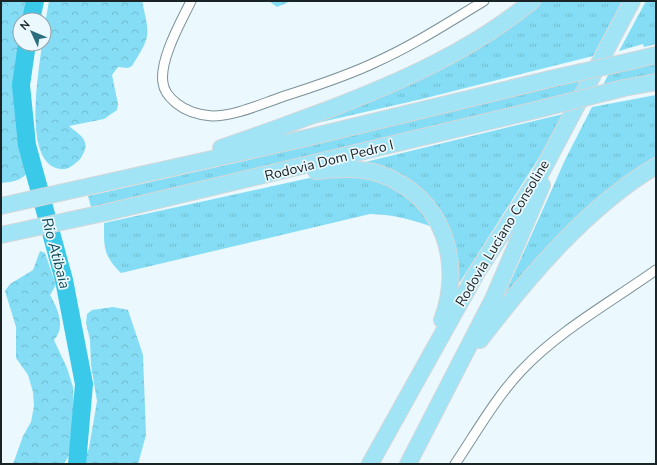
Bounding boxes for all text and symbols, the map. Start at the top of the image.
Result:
north arrow [12,12,52,52]
text: N [17,17,33,34]
street label: Rodovia Dom Pedro I [263,135,396,186]
street label: Rodovia Luciano Consoline [451,156,554,310]
water label: Rio Atibaia [37,215,75,291]

